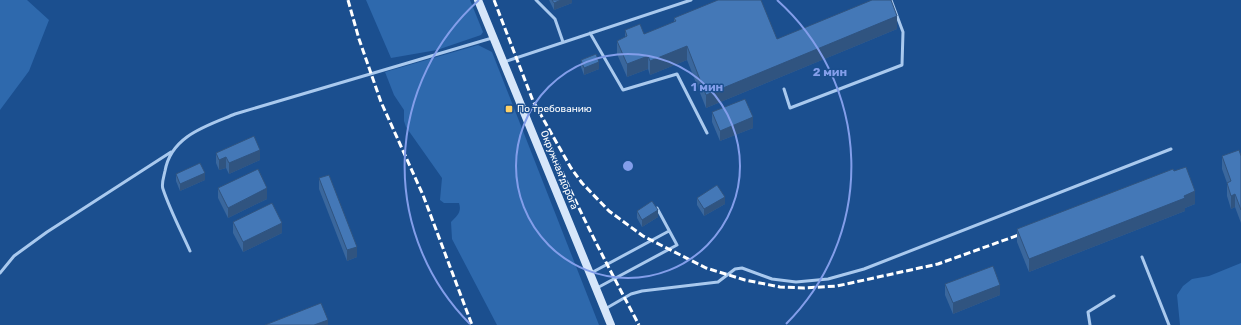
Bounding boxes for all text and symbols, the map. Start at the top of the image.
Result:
text: 2 мин [813,65,847,79]
text: 1 мин [691,80,723,94]
place label: По требованию [517,103,592,115]
marker: По требованию [504,104,514,114]
street label: Окружная дорога [538,129,580,211]
centre of rings [621,159,635,173]

